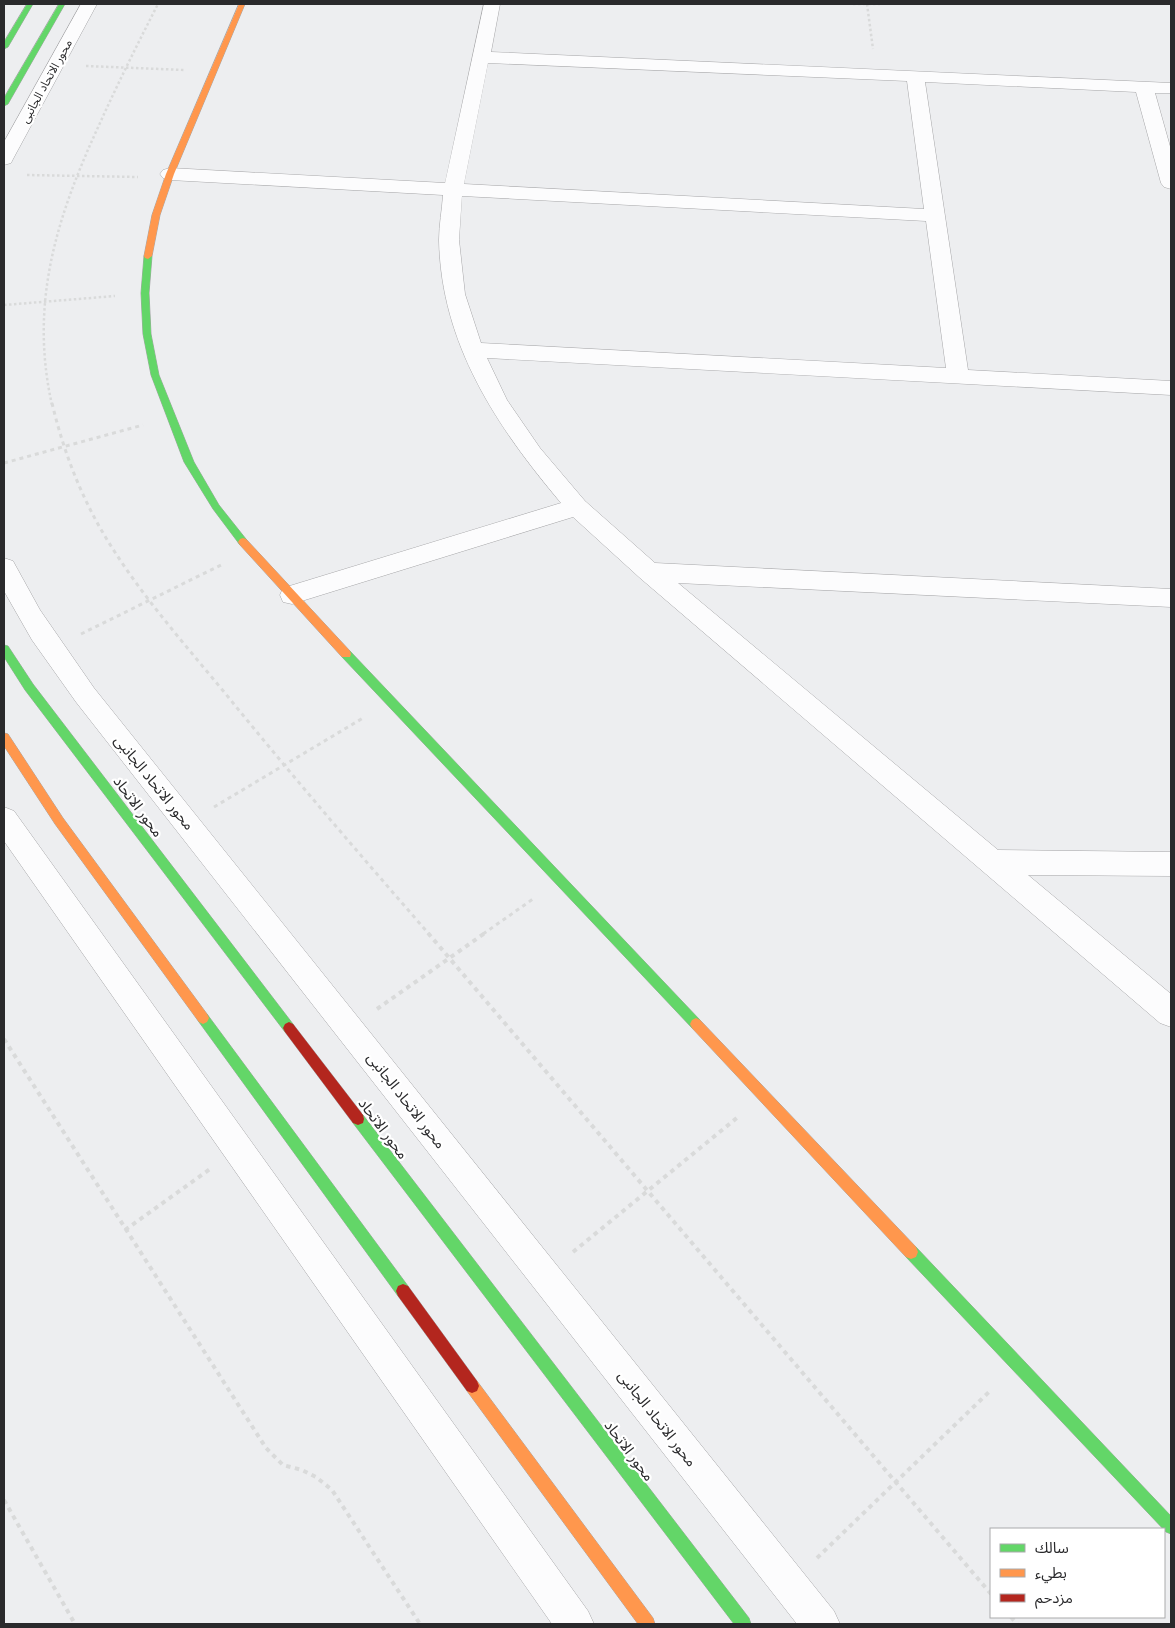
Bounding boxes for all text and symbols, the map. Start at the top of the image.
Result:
street label: محور الاتحاد الجانبى [17,36,75,126]
street label: محور الاتحاد الجانبى [111,731,199,833]
street label: محور الاتحاد [110,772,168,840]
street label: محور الاتحاد الجانبى [364,1048,450,1152]
street label: محور الاتحاد [355,1094,413,1162]
street label: محور الاتحاد الجانبى [615,1366,701,1470]
street label: محور الاتحاد [601,1416,659,1484]
legend [990,1528,1165,1618]
text: سالك [1035,1538,1069,1556]
text: بطيء [1035,1563,1067,1584]
text: مزدحم [1035,1588,1073,1609]

